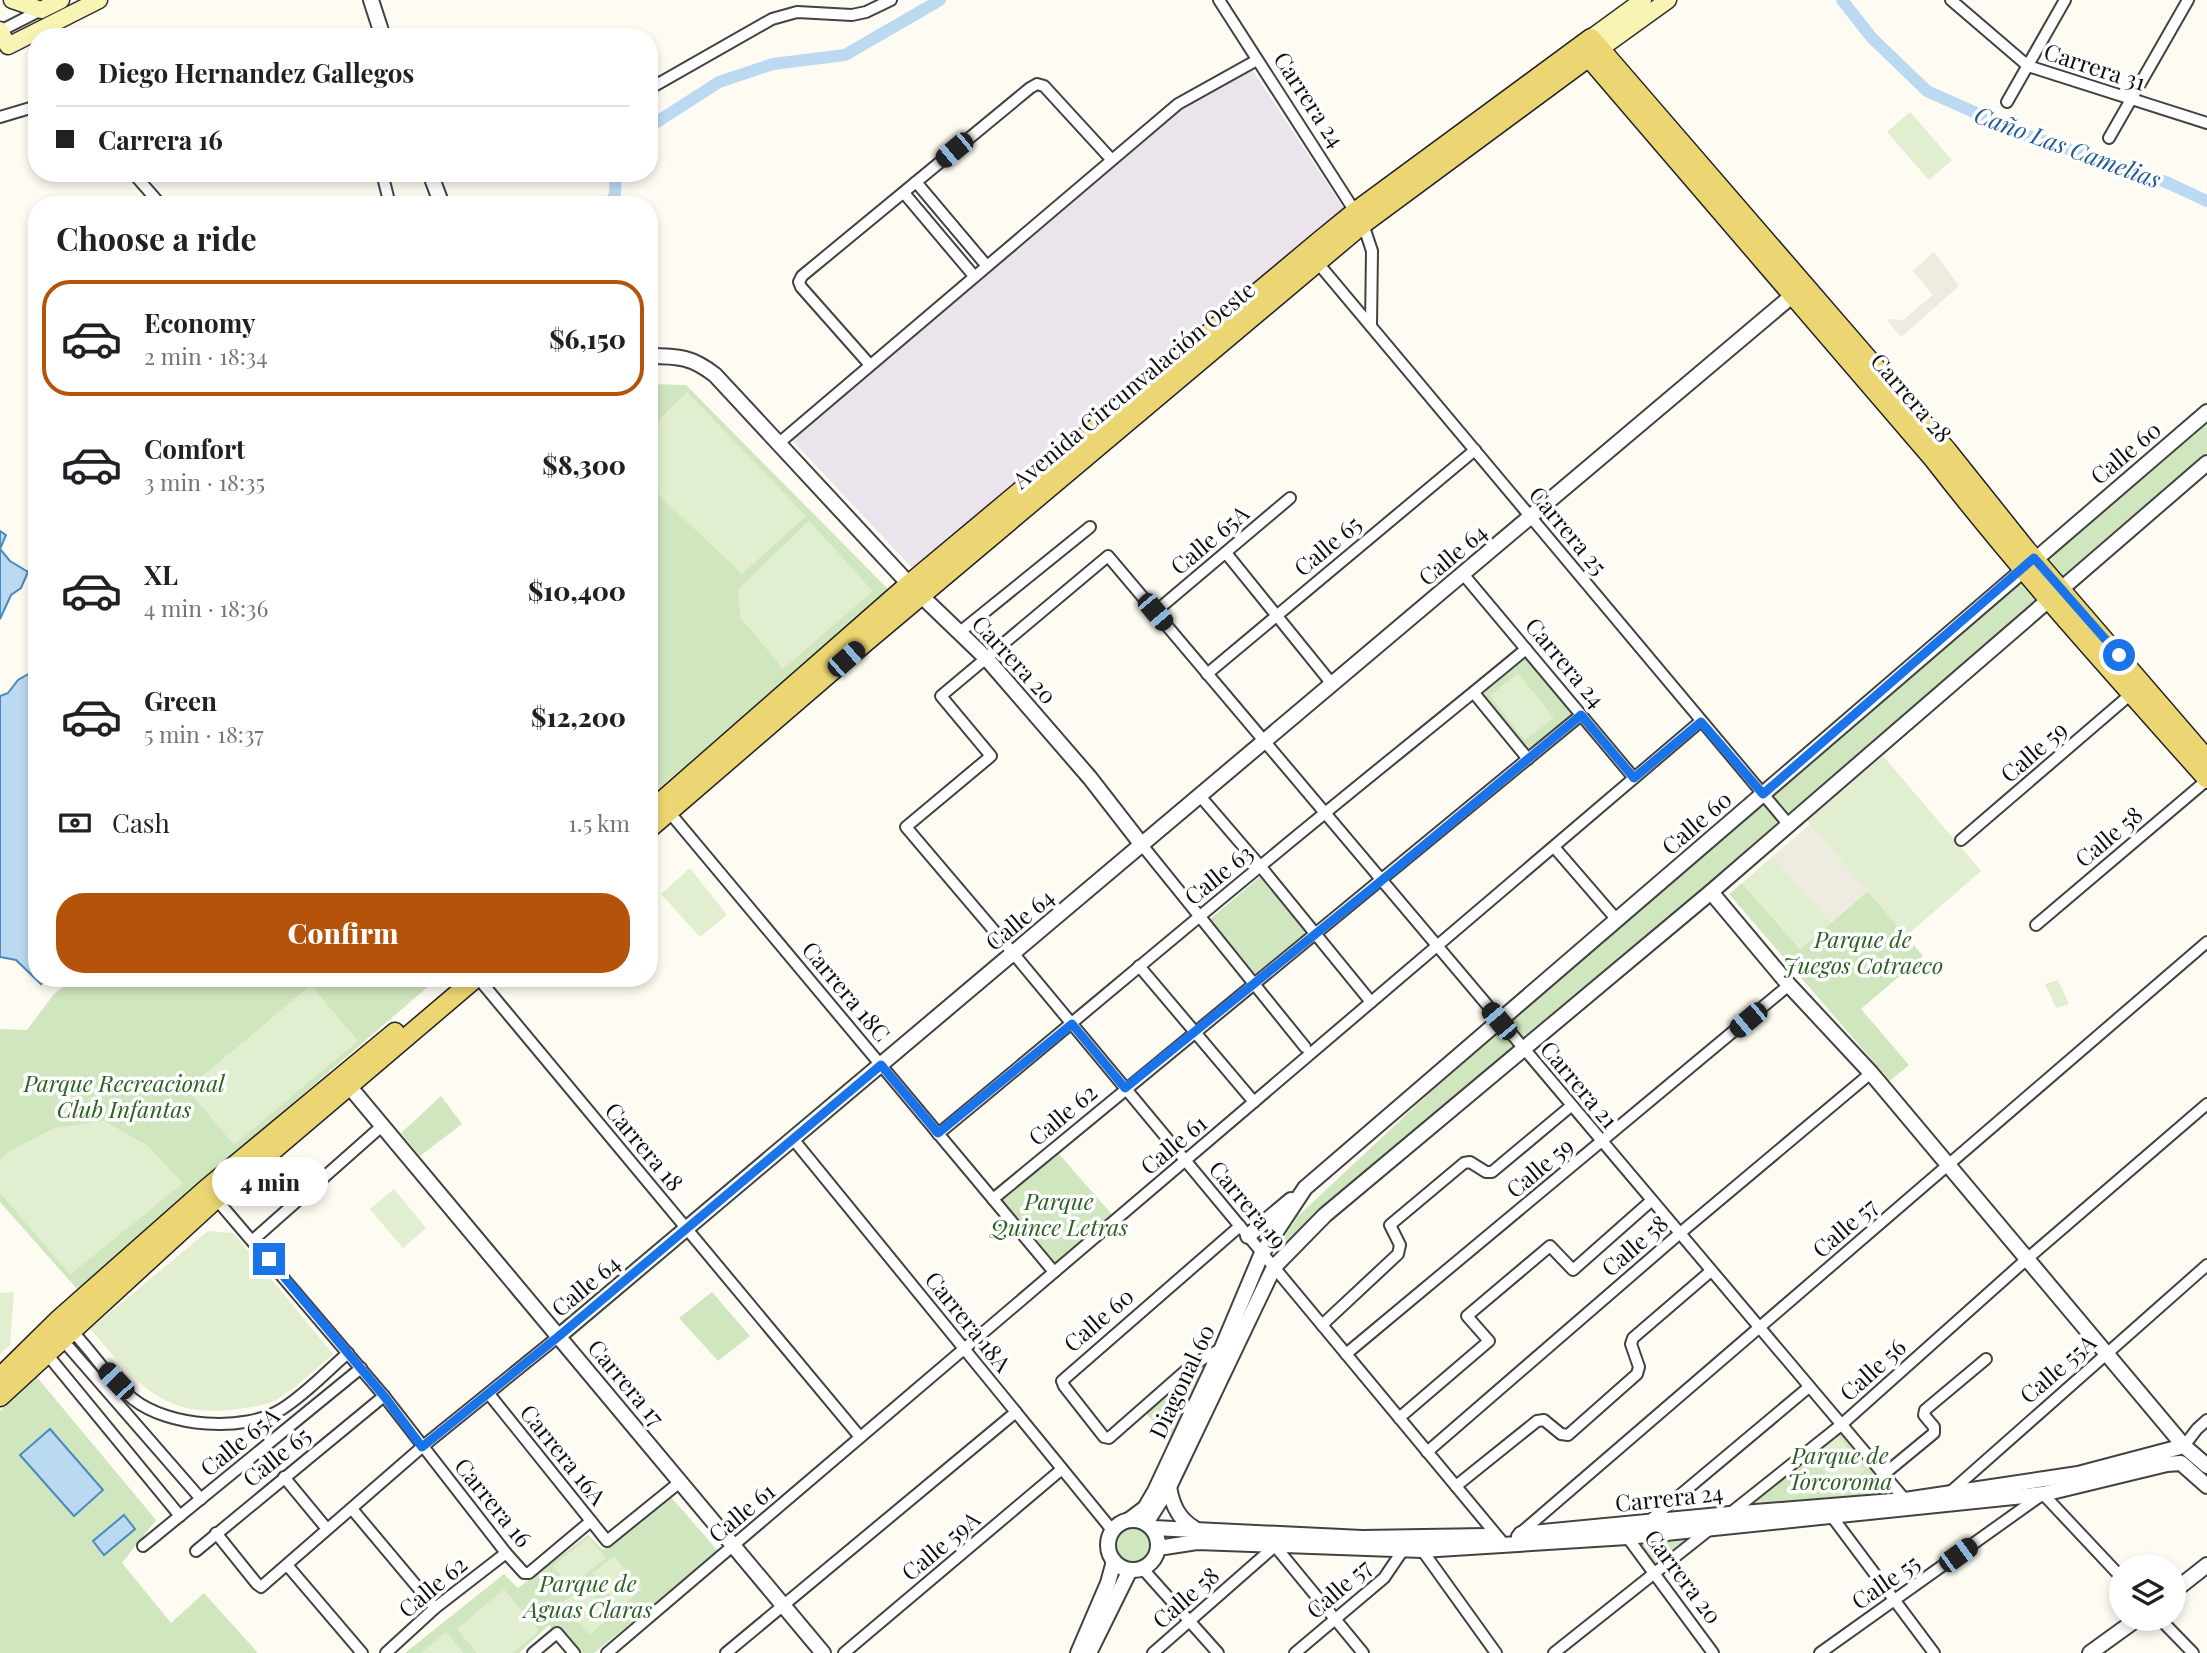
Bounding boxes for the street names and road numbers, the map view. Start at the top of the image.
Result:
street label: Carrera 31 [2040,35,2150,97]
street label: Carrera 24 [1267,45,1353,153]
street label: Avenida Circunvalación Oeste [1004,273,1261,495]
street label: Carrera 28 [1865,346,1959,448]
street label: Calle 60 [2083,413,2167,491]
street label: Carrera 25 [1523,479,1615,581]
street label: Calle 65A [1163,497,1255,581]
street label: Calle 65 [1287,508,1367,582]
street label: Calle 64 [1411,516,1493,592]
street label: Carrera 20 [966,608,1064,710]
street label: Carrera 24 [1519,610,1613,714]
street label: Calle 59 [1993,713,2073,789]
street label: Calle 60 [1654,783,1738,861]
street label: Calle 58 [2068,799,2148,873]
street label: Calle 63 [1177,837,1259,911]
street label: Calle 64 [978,881,1060,957]
street label: Carrera 18C [796,934,898,1048]
street label: Carrera 21 [1534,1034,1626,1135]
street label: Calle 62 [1021,1076,1103,1152]
street label: Carrera 18 [599,1095,691,1197]
street label: Calle 61 [1133,1107,1213,1181]
street label: Calle 59 [1499,1130,1579,1204]
street label: Carrera 19 [1203,1153,1295,1255]
street label: Calle 57 [1805,1190,1884,1264]
street label: Calle 58 [1594,1207,1674,1283]
street label: Calle 64 [544,1247,626,1323]
street label: Carrera 18A [919,1264,1019,1378]
street label: Calle 60 [1056,1280,1140,1358]
street label: Diagonal 60 [1141,1319,1221,1443]
street label: Calle 55A [2012,1326,2102,1410]
street label: Calle 56 [1832,1331,1912,1407]
street label: Carrera 17 [582,1332,673,1432]
street label: Carrera 16A [514,1397,614,1511]
street label: Calle 65A [194,1401,284,1481]
street label: Calle 65 [237,1420,315,1492]
street label: Carrera 16 [448,1451,540,1553]
street label: Calle 61 [701,1475,781,1549]
street label: Carrera 24 [1613,1476,1725,1518]
street label: Calle 59A [894,1503,986,1587]
street label: Carrera 20 [1638,1522,1730,1630]
street label: Calle 55 [1845,1546,1925,1616]
street label: Calle 62 [391,1548,473,1624]
street label: Calle 57 [1299,1551,1378,1625]
street label: Calle 58 [1145,1559,1225,1635]

